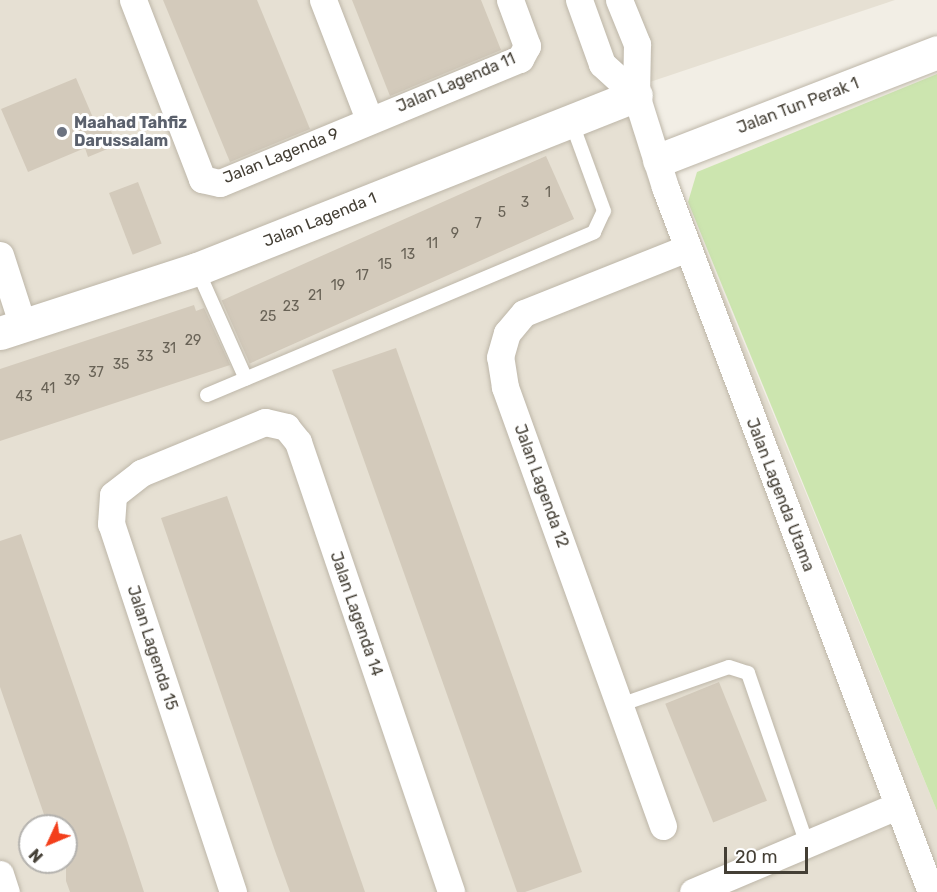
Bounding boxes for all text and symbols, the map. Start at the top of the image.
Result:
street label: Jalan Lagenda 11 [394,49,518,117]
street label: Jalan Tun Perak 1 [734,74,862,138]
place label: Maahad Tahfiz Darussalam [74,113,188,151]
street label: Jalan Lagenda 9 [220,124,342,188]
marker: Maahad Tahfiz Darussalam [55,125,69,139]
house number: 1 [545,185,551,201]
street label: Jalan Lagenda 1 [261,189,379,251]
house number: 3 [521,195,529,211]
house number: 5 [498,205,506,221]
house number: 7 [474,216,482,232]
house number: 9 [451,226,459,242]
house number: 11 [426,236,438,252]
house number: 13 [401,247,415,263]
house number: 15 [378,257,392,273]
house number: 17 [355,268,369,284]
house number: 19 [331,278,345,294]
house number: 21 [308,288,322,304]
house number: 23 [283,299,299,315]
house number: 25 [260,309,276,325]
house number: 29 [185,333,201,349]
house number: 31 [162,341,176,357]
house number: 33 [137,349,153,365]
house number: 35 [113,357,129,373]
house number: 37 [88,365,104,381]
house number: 39 [64,373,80,389]
house number: 41 [41,381,55,397]
house number: 43 [15,389,33,405]
street label: Jalan Lagenda Utama [742,416,818,574]
street label: Jalan Lagenda 12 [510,422,572,550]
street label: Jalan Lagenda 14 [326,549,386,679]
street label: Jalan Lagenda 15 [123,583,181,713]
north arrow [18,814,78,874]
scale bar [727,835,811,873]
text: N [25,845,47,866]
text: 20 m [735,846,777,868]

